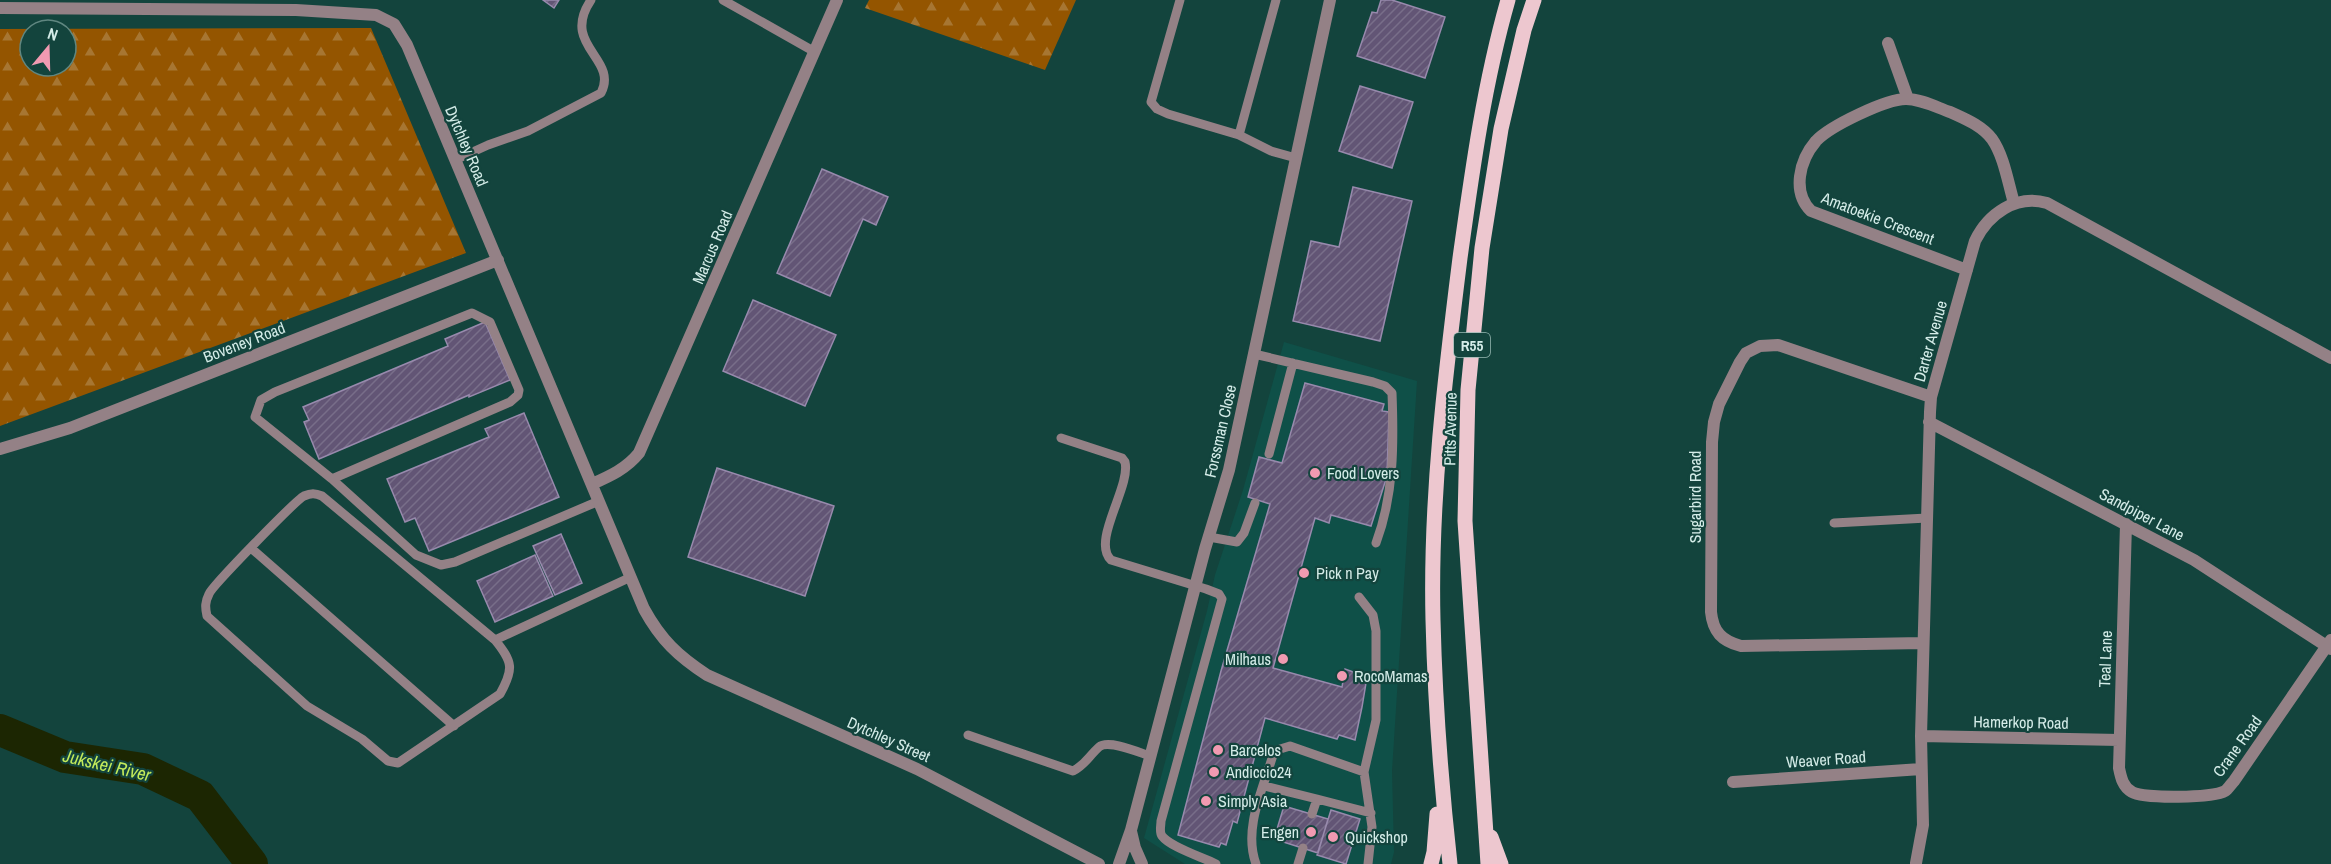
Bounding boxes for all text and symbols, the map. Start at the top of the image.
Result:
north arrow [18,18,78,78]
text: N [45,22,61,46]
street label: Dytchley Road [440,102,494,190]
street label: Amatoekie Crescent [1818,186,1938,250]
street label: Marcus Road [687,207,737,287]
street label: Darter Avenue [1908,298,1952,384]
street label: Boveney Road [200,316,288,368]
road number: R55 [1454,333,1490,357]
street label: Forssman Close [1199,382,1241,480]
street label: Pitts Avenue [1438,392,1462,466]
street label: Sugarbird Road [1684,451,1706,543]
place label: Food Lovers [1327,462,1399,484]
marker: Food Lovers [1308,466,1322,480]
street label: Sandpiper Lane [2096,482,2188,546]
place label: Pick n Pay [1316,562,1379,584]
marker: Pick n Pay [1297,566,1311,580]
street label: Teal Lane [2093,630,2117,688]
place label: Milhaus [1225,648,1271,670]
marker: Milhaus [1276,652,1290,666]
place label: RocoMamas [1354,665,1428,687]
marker: RocoMamas [1335,669,1349,683]
street label: Hamerkop Road [1973,710,2069,734]
street label: Dytchley Street [844,711,934,767]
street label: Crane Road [2207,711,2267,781]
place label: Barcelos [1230,739,1281,761]
water label: Jukskei River [60,743,154,787]
marker: Barcelos [1211,743,1225,757]
street label: Weaver Road [1785,745,1867,773]
place label: Andiccio24 [1225,761,1292,783]
marker: Andiccio24 [1207,765,1221,779]
place label: Simply Asia [1218,790,1288,812]
marker: Simply Asia [1199,794,1213,808]
place label: Engen [1261,821,1299,843]
marker: Engen [1304,825,1318,839]
place label: Quickshop [1345,826,1408,848]
marker: Quickshop [1326,830,1340,844]

